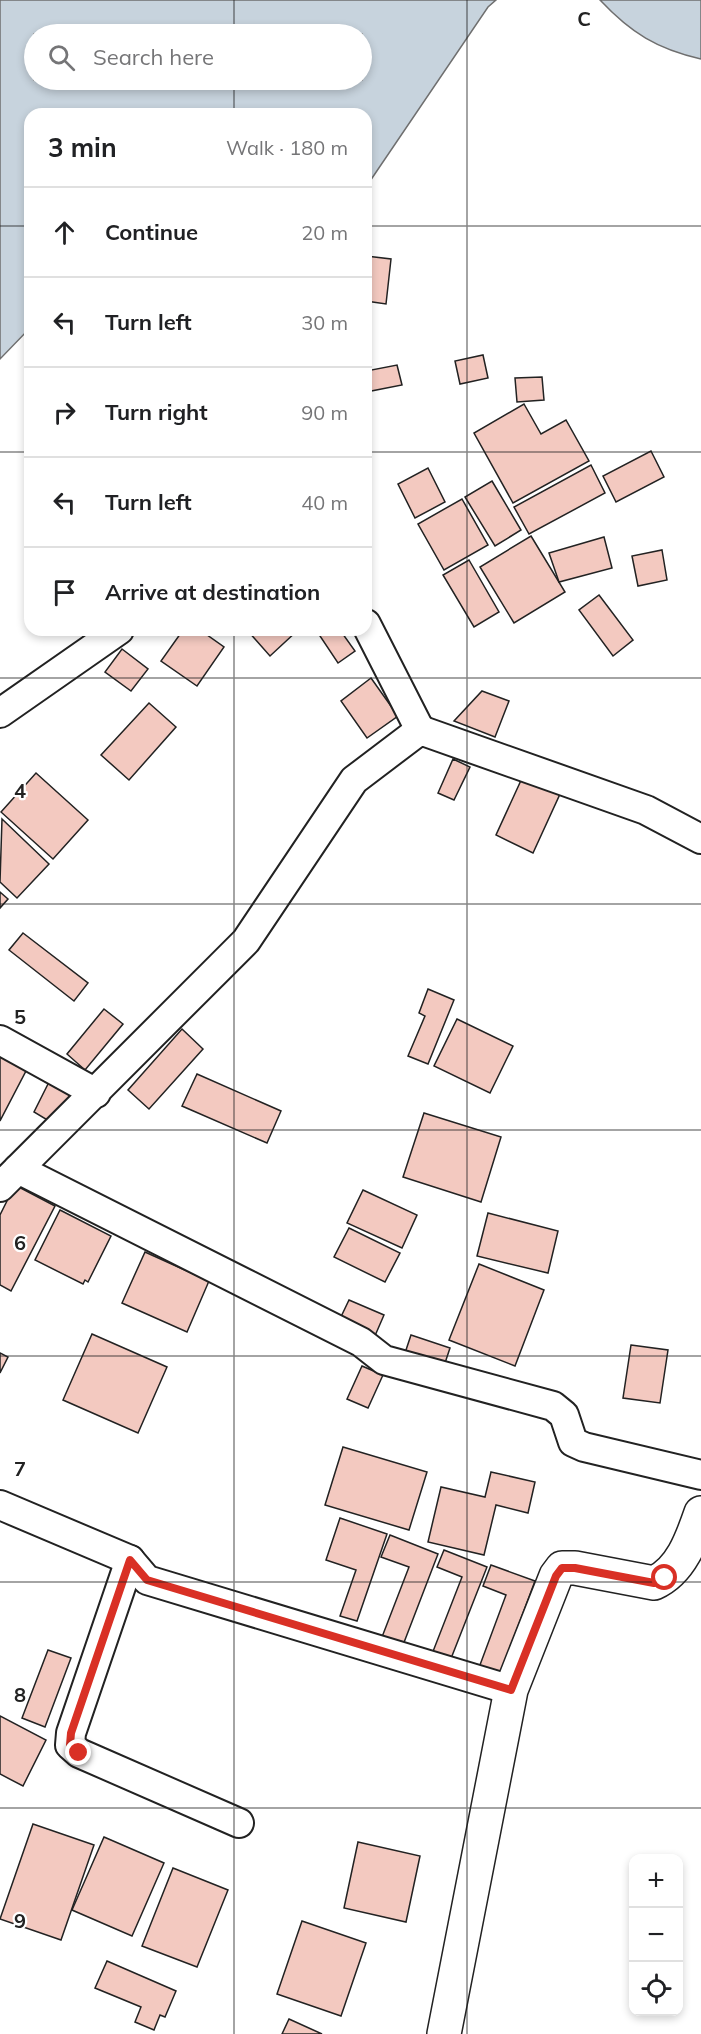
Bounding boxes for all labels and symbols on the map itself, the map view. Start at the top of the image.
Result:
text: C [577,6,591,31]
text: 4 [14,778,26,803]
text: 5 [14,1004,26,1029]
text: 6 [14,1230,26,1255]
text: 7 [14,1456,26,1481]
route start [651,1564,677,1590]
text: 8 [14,1682,26,1707]
route end [65,1739,91,1765]
text: 9 [14,1908,26,1933]

